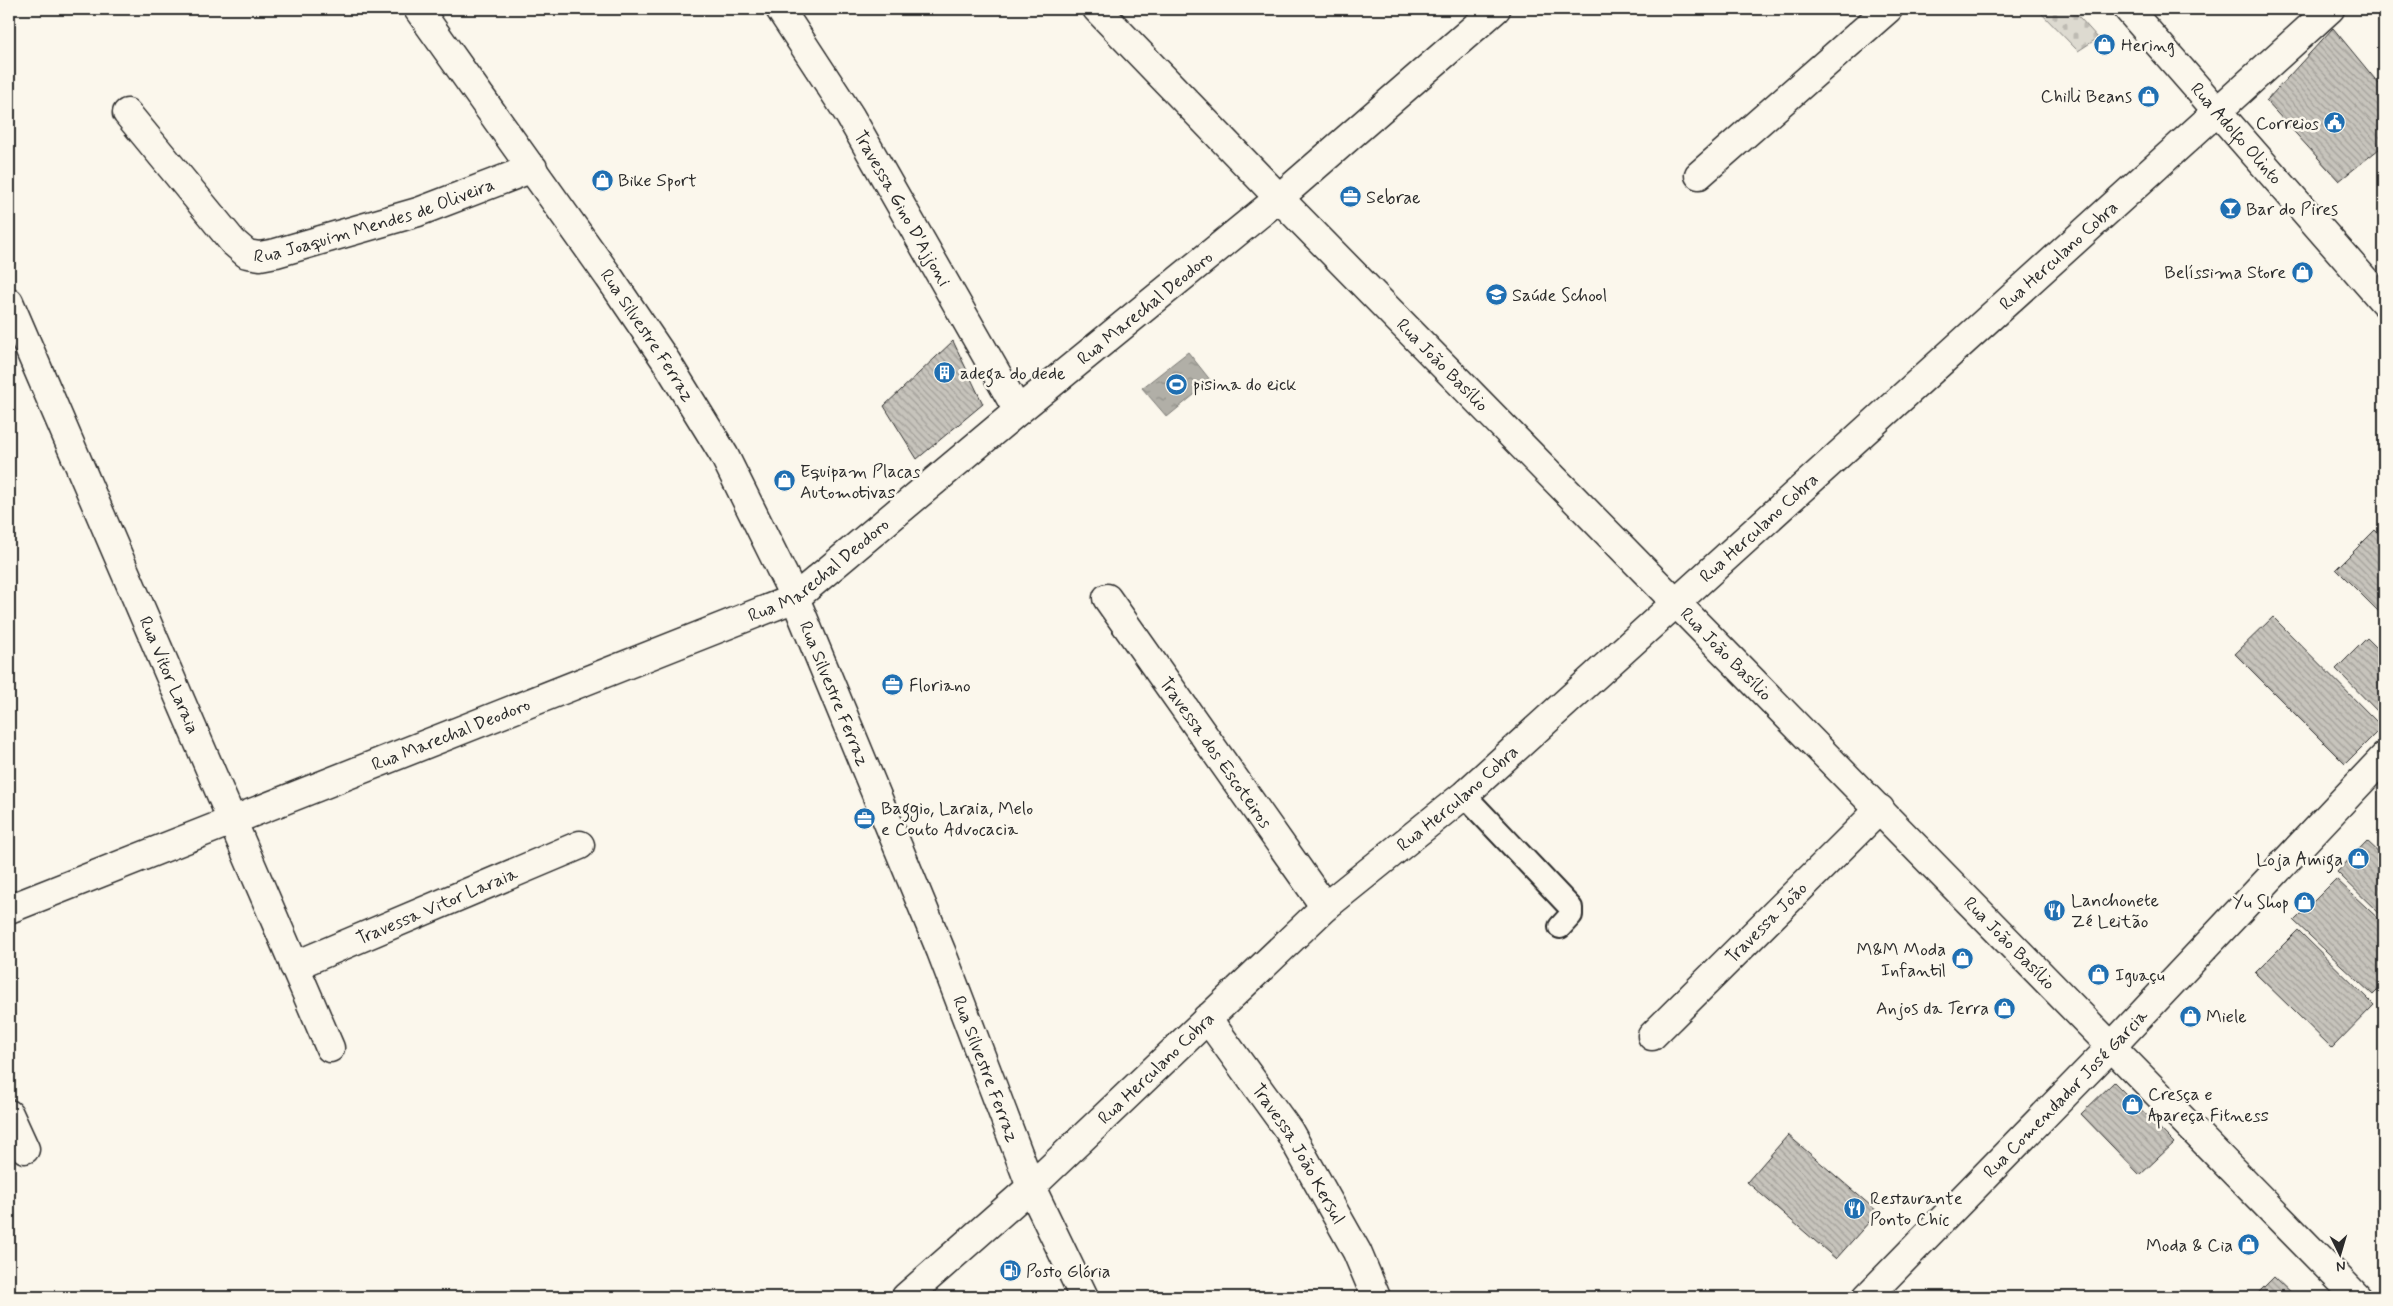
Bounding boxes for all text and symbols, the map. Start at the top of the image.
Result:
shop icon: Hering [2093,33,2117,57]
place label: Hering [2121,34,2175,58]
street label: Rua Adolfo Olinto [2185,78,2287,190]
shop icon: Chilli Beans [2136,84,2160,108]
place label: Chilli Beans [2041,85,2132,109]
public building icon: Correios [2323,111,2347,135]
place label: Correios [2256,112,2319,136]
street label: Travessa Gino D'Ajjoni [848,126,956,291]
shop icon: Bike Sport [590,168,614,192]
place label: Bike Sport [618,169,697,193]
street label: Rua Joaquim Mendes de Oliveira [252,173,498,270]
office icon: Sebrae [1338,185,1362,209]
place label: Sebrae [1366,186,1421,210]
street label: Rua Herculano Cobra [1995,196,2124,316]
bar icon: Bar do Pires [2218,197,2242,221]
place label: Bar do Pires [2246,198,2338,222]
street label: Rua Marechal Deodoro [1073,246,1218,371]
shop icon: Belíssima Store [2290,260,2314,284]
place label: Belíssima Store [2164,261,2286,285]
street label: Rua Silvestre Ferraz [594,265,700,407]
school or university icon: Saúde School [1484,283,1508,307]
place label: Saúde School [1512,284,1607,308]
street label: Rua João Basílio [1391,314,1493,417]
building icon: adega do dede [932,361,956,385]
place label: adega do dede [960,362,1066,388]
sports icon: pisina do eick [1165,372,1189,396]
place label: pisina do eick [1193,373,1297,397]
place label: Equipam Placas Automotivas [800,460,921,505]
street label: Rua Herculano Cobra [1695,468,1824,588]
shop icon: Equipam Placas Automotivas [772,469,796,493]
street label: Rua Marechal Deodoro [745,513,895,628]
street label: Rua João Basílio [1674,603,1777,707]
street label: Rua Vitor Laraia [133,613,204,738]
street label: Rua Silvestre Ferraz [793,618,874,770]
street label: Travessa dos Escoteiros [1153,672,1277,834]
office icon: Floriano [881,673,905,697]
place label: Floriano [909,674,971,698]
street label: Rua Marechal Deodoro [368,693,534,777]
street label: Rua Herculano Cobra [1392,740,1524,857]
place label: Baggio, Laraia, Melo e Couto Advocacia [881,797,1033,842]
office icon: Baggio, Laraia, Melo e Couto Advocacia [853,806,877,830]
shop icon: Loja Amiga [2347,847,2371,871]
place label: Loja Amiga [2256,848,2343,874]
street label: Travessa Vitor Laraia [353,862,522,951]
street label: Travessa João [1721,877,1813,969]
place label: Lanchonete Zé Leitão [2071,889,2159,934]
shop icon: Yu Shop [2293,890,2317,914]
place label: Yu Shop [2232,891,2289,915]
street label: Rua João Basílio [1958,892,2060,996]
restaurant icon: Lanchonete Zé Leitão [2043,898,2067,922]
place label: M&M Moda Infantil [1857,938,1946,983]
shop icon: M&M Moda Infantil [1950,947,1974,971]
shop icon: Iguaçu [2087,963,2111,987]
place label: Iguaçu [2115,964,2165,988]
street label: Rua Silvestre Ferraz [946,993,1024,1146]
shop icon: Anjos da Terra [1993,996,2017,1020]
place label: Anjos da Terra [1876,997,1989,1021]
street label: Rua Comendador José Garcia [1978,1004,2154,1184]
shop icon: Miele [2178,1004,2202,1028]
place label: Miele [2206,1005,2247,1029]
street label: Rua Herculano Cobra [1093,1007,1220,1130]
street label: Travessa João Kersul [1245,1079,1350,1229]
place label: Cresça e Apareça Fitness [2148,1083,2269,1129]
shop icon: Cresça e Apareça Fitness [2120,1092,2144,1116]
place label: Restaurante Ponto Chic [1870,1187,1963,1232]
restaurant icon: Restaurante Ponto Chic [1842,1196,1866,1220]
north arrow [2316,1228,2366,1278]
shop icon: Moda & Cia [2237,1233,2261,1257]
place label: Moda & Cia [2146,1234,2233,1258]
text: N [2336,1257,2346,1275]
fuel station icon: Posto Glória [998,1259,1022,1283]
place label: Posto Glória [1026,1260,1111,1284]

